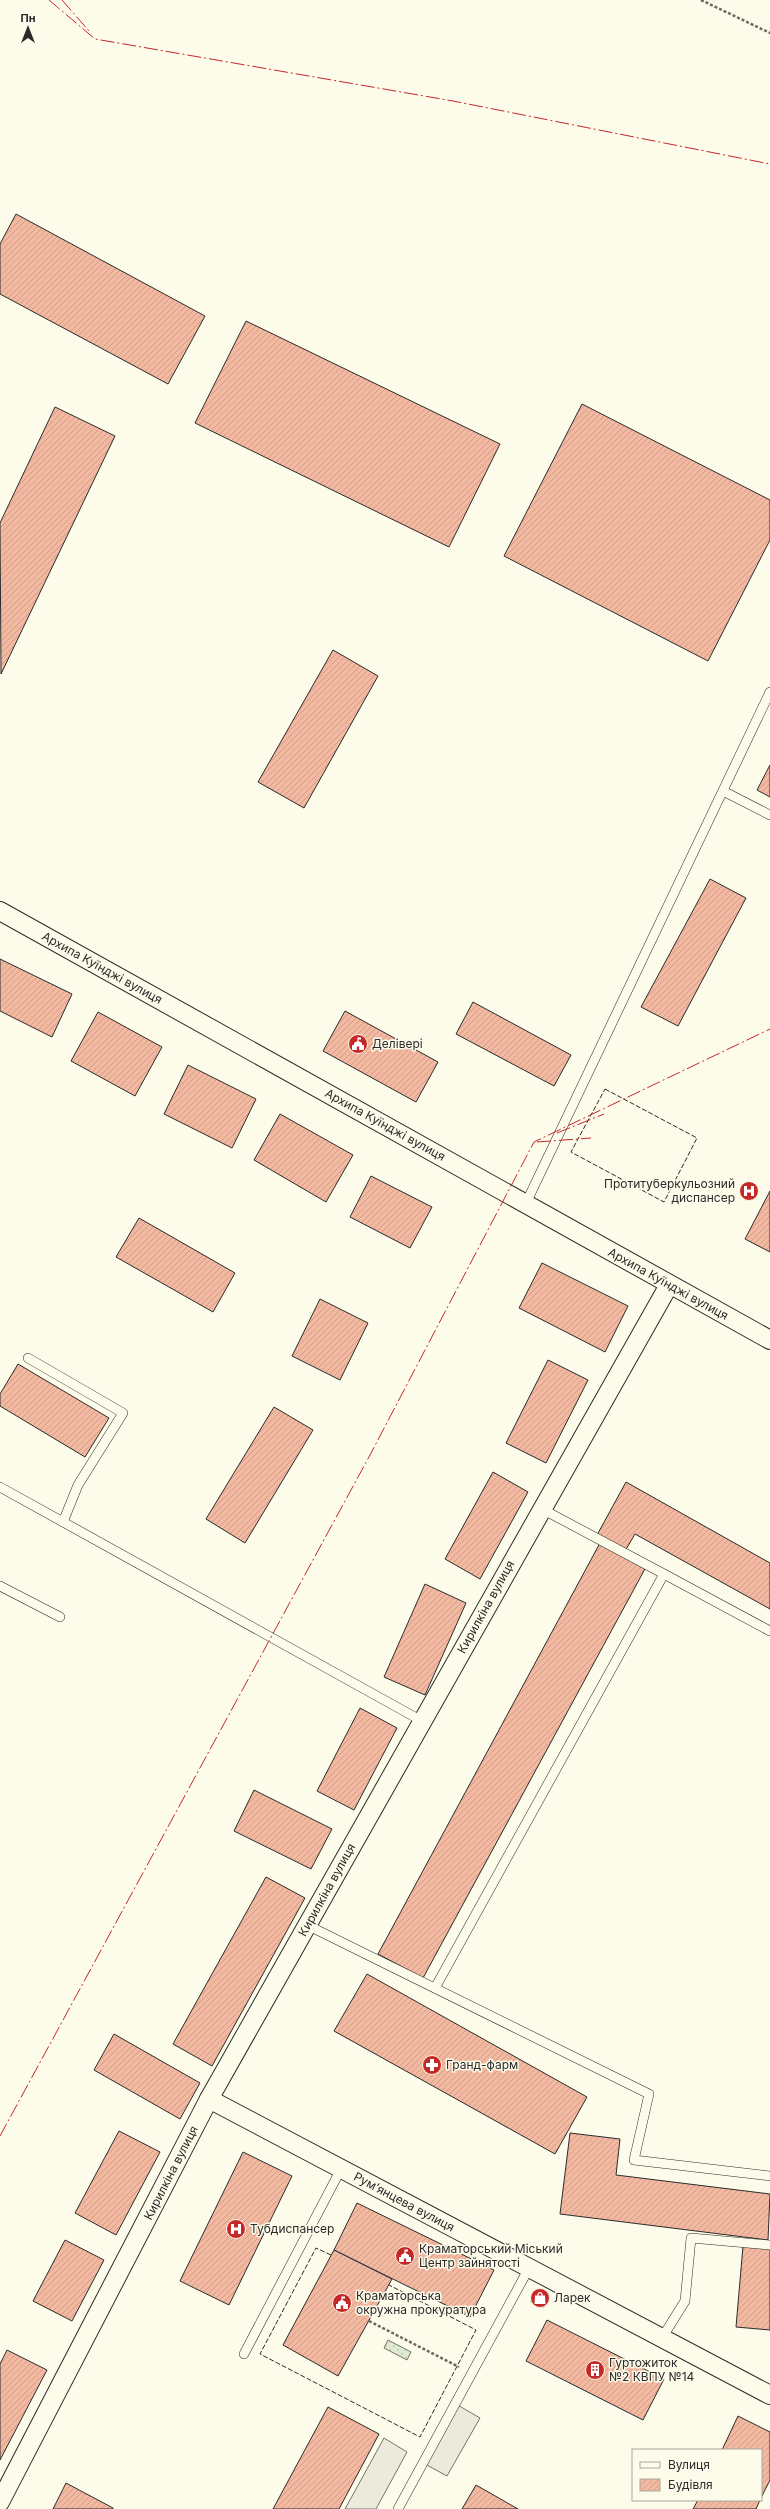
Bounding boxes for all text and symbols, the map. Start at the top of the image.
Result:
north arrow [8,8,48,48]
text: Пн [20,11,36,25]
street label: Архипа Куїнджі вулиця [39,928,165,1007]
public building icon: Делівері [347,1033,369,1055]
place label: Делівері [372,1036,423,1051]
street label: Архипа Куїнджі вулиця [322,1085,448,1164]
place label: Протитуберкульозний диспансер [604,1176,735,1205]
hospital icon: Протитуберкульозний диспансер [738,1180,760,1202]
street label: Архипа Куїнджі вулиця [605,1244,731,1323]
street label: Кирилкіна вулиця [454,1558,517,1656]
street label: Кирилкіна вулиця [295,1841,358,1939]
pharmacy icon: Гранд-фарм [421,2054,443,2076]
place label: Гранд-фарм [446,2057,518,2072]
street label: Кирилкіна вулиця [140,2123,201,2222]
street label: Рум’янцева вулиця [351,2169,457,2234]
hospital icon: Тубдиспансер [225,2218,247,2240]
place label: Тубдиспансер [250,2221,334,2236]
place label: Краматорський Міський Центр зайнятості [419,2241,563,2270]
public building icon: Краматорський Міський Центр зайнятості [394,2245,416,2267]
shop icon: Ларек [529,2287,551,2309]
place label: Краматорська окружна прокуратура [356,2288,486,2317]
place label: Ларек [554,2290,591,2305]
public building icon: Краматорська окружна прокуратура [331,2292,353,2314]
place label: Гуртожиток №2 КВПУ №14 [609,2355,695,2384]
building icon: Гуртожиток №2 КВПУ №14 [584,2359,606,2381]
legend [632,2449,762,2501]
text: Вулиця [668,2457,710,2472]
text: Будівля [668,2477,713,2492]

